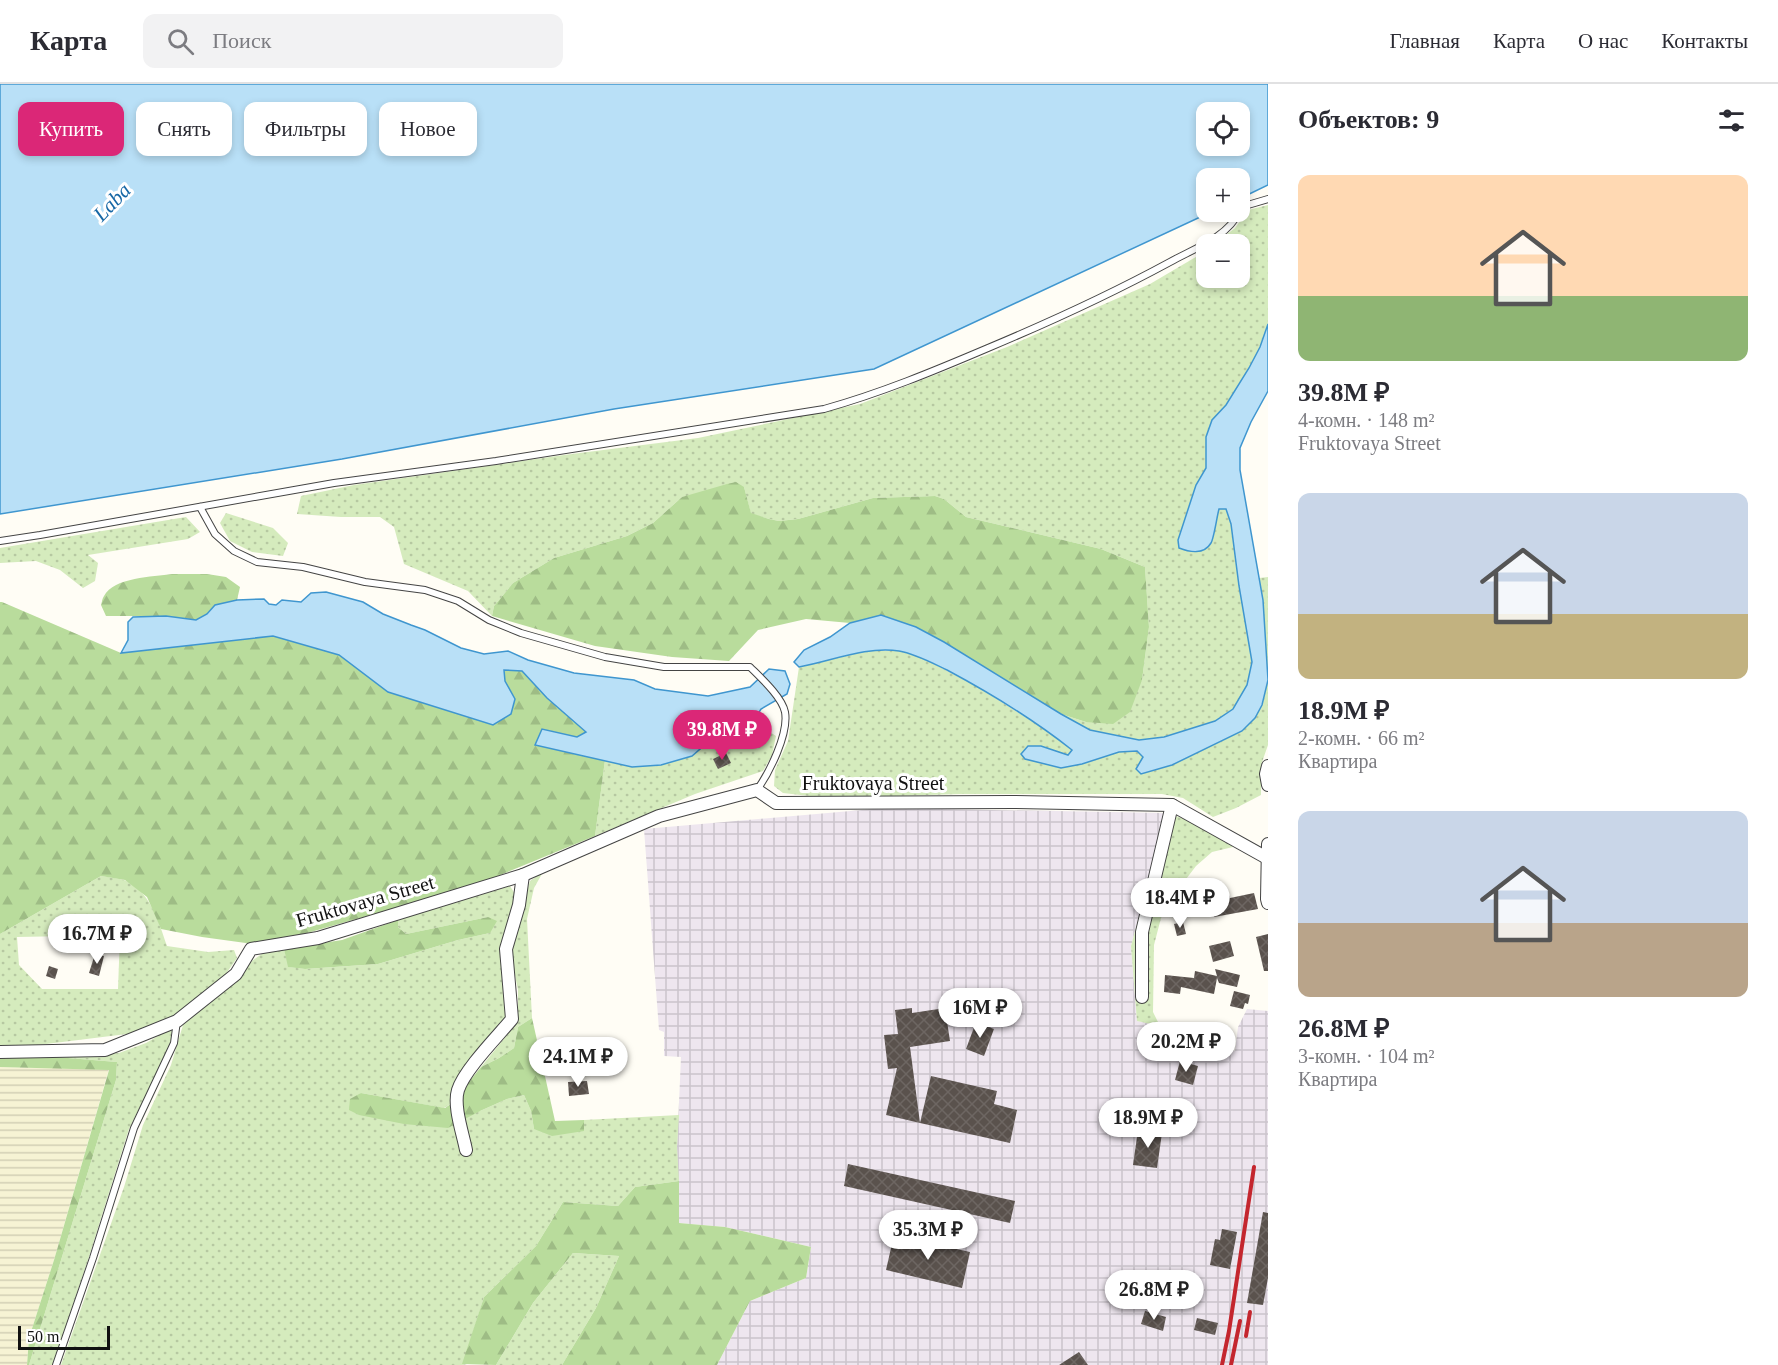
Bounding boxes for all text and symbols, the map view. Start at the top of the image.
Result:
search box [143,14,563,68]
text: Карта [30,25,107,56]
icon: search [164,25,197,58]
text: Поиск [212,28,271,53]
text: Главная [1390,29,1460,53]
text: Карта [1493,29,1545,53]
text: О нас [1578,29,1628,53]
text: Контакты [1661,29,1748,53]
chip: Купить [18,102,124,156]
chip: Снять [136,102,232,156]
chip: Фильтры [244,102,367,156]
chip: Новое [379,102,477,156]
map controls [1196,102,1250,288]
button: locate [1196,102,1250,156]
icon: filters [1715,104,1748,137]
text: Объектов: 9 [1298,105,1439,134]
button: + [1196,168,1250,222]
water label: Laba [88,178,136,227]
icon: home [1469,214,1577,322]
button: − [1196,234,1250,288]
text: 39.8M ₽ [1298,378,1390,407]
text: 4-комн. · 148 m² [1298,409,1435,431]
text: Fruktovaya Street [1298,432,1441,454]
icon: home [1469,532,1577,640]
text: 18.9M ₽ [1298,696,1390,725]
pin: 39.8M ₽ [667,710,777,761]
text: 39.8M ₽ [687,718,757,740]
text: 2-комн. · 66 m² [1298,727,1425,749]
text: Квартира [1298,750,1377,772]
street label: Fruktovaya Street [802,772,945,795]
icon: home [1469,850,1577,958]
street label: Fruktovaya Street [293,871,437,932]
pin: 18.4M ₽ [1125,878,1235,929]
text: 18.4M ₽ [1145,886,1215,908]
pin: 16.7M ₽ [42,914,152,965]
text: 16.7M ₽ [62,922,132,944]
pin: 16M ₽ [938,988,1022,1039]
text: 16M ₽ [952,996,1008,1018]
text: 26.8M ₽ [1298,1014,1390,1043]
pin: 20.2M ₽ [1131,1022,1241,1073]
text: 20.2M ₽ [1151,1030,1221,1052]
pin: 24.1M ₽ [523,1037,633,1088]
text: 24.1M ₽ [543,1045,613,1067]
text: 3-комн. · 104 m² [1298,1045,1435,1067]
text: Квартира [1298,1068,1377,1090]
pin: 18.9M ₽ [1093,1098,1203,1149]
text: 18.9M ₽ [1113,1106,1183,1128]
pin: 35.3M ₽ [873,1210,983,1261]
text: 35.3M ₽ [893,1218,963,1240]
pin: 26.8M ₽ [1099,1270,1209,1321]
text: 26.8M ₽ [1119,1278,1189,1300]
scale bar [18,1323,110,1350]
text: 50 m [27,1328,59,1345]

